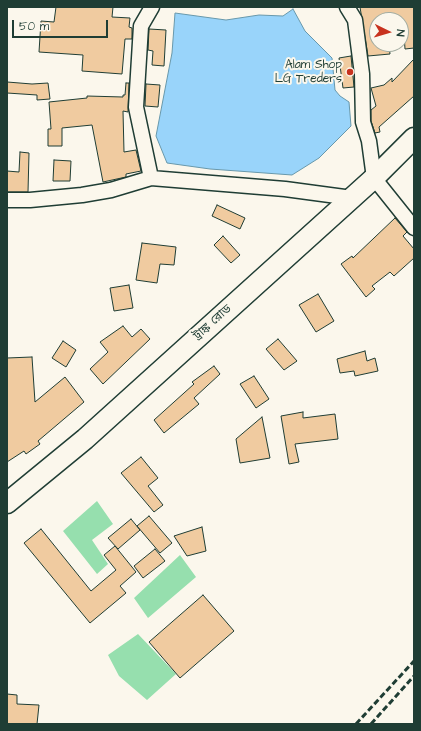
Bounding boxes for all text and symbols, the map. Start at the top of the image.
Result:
scale bar [14,12,110,38]
north arrow [369,12,409,52]
text: 50 m [19,18,49,35]
text: N [393,29,408,37]
place label: Alam Shop LG Treders [275,58,342,86]
marker: Alam Shop LG Treders [345,67,355,77]
street label: ট্রাঙ্ক রোড [191,302,235,344]

